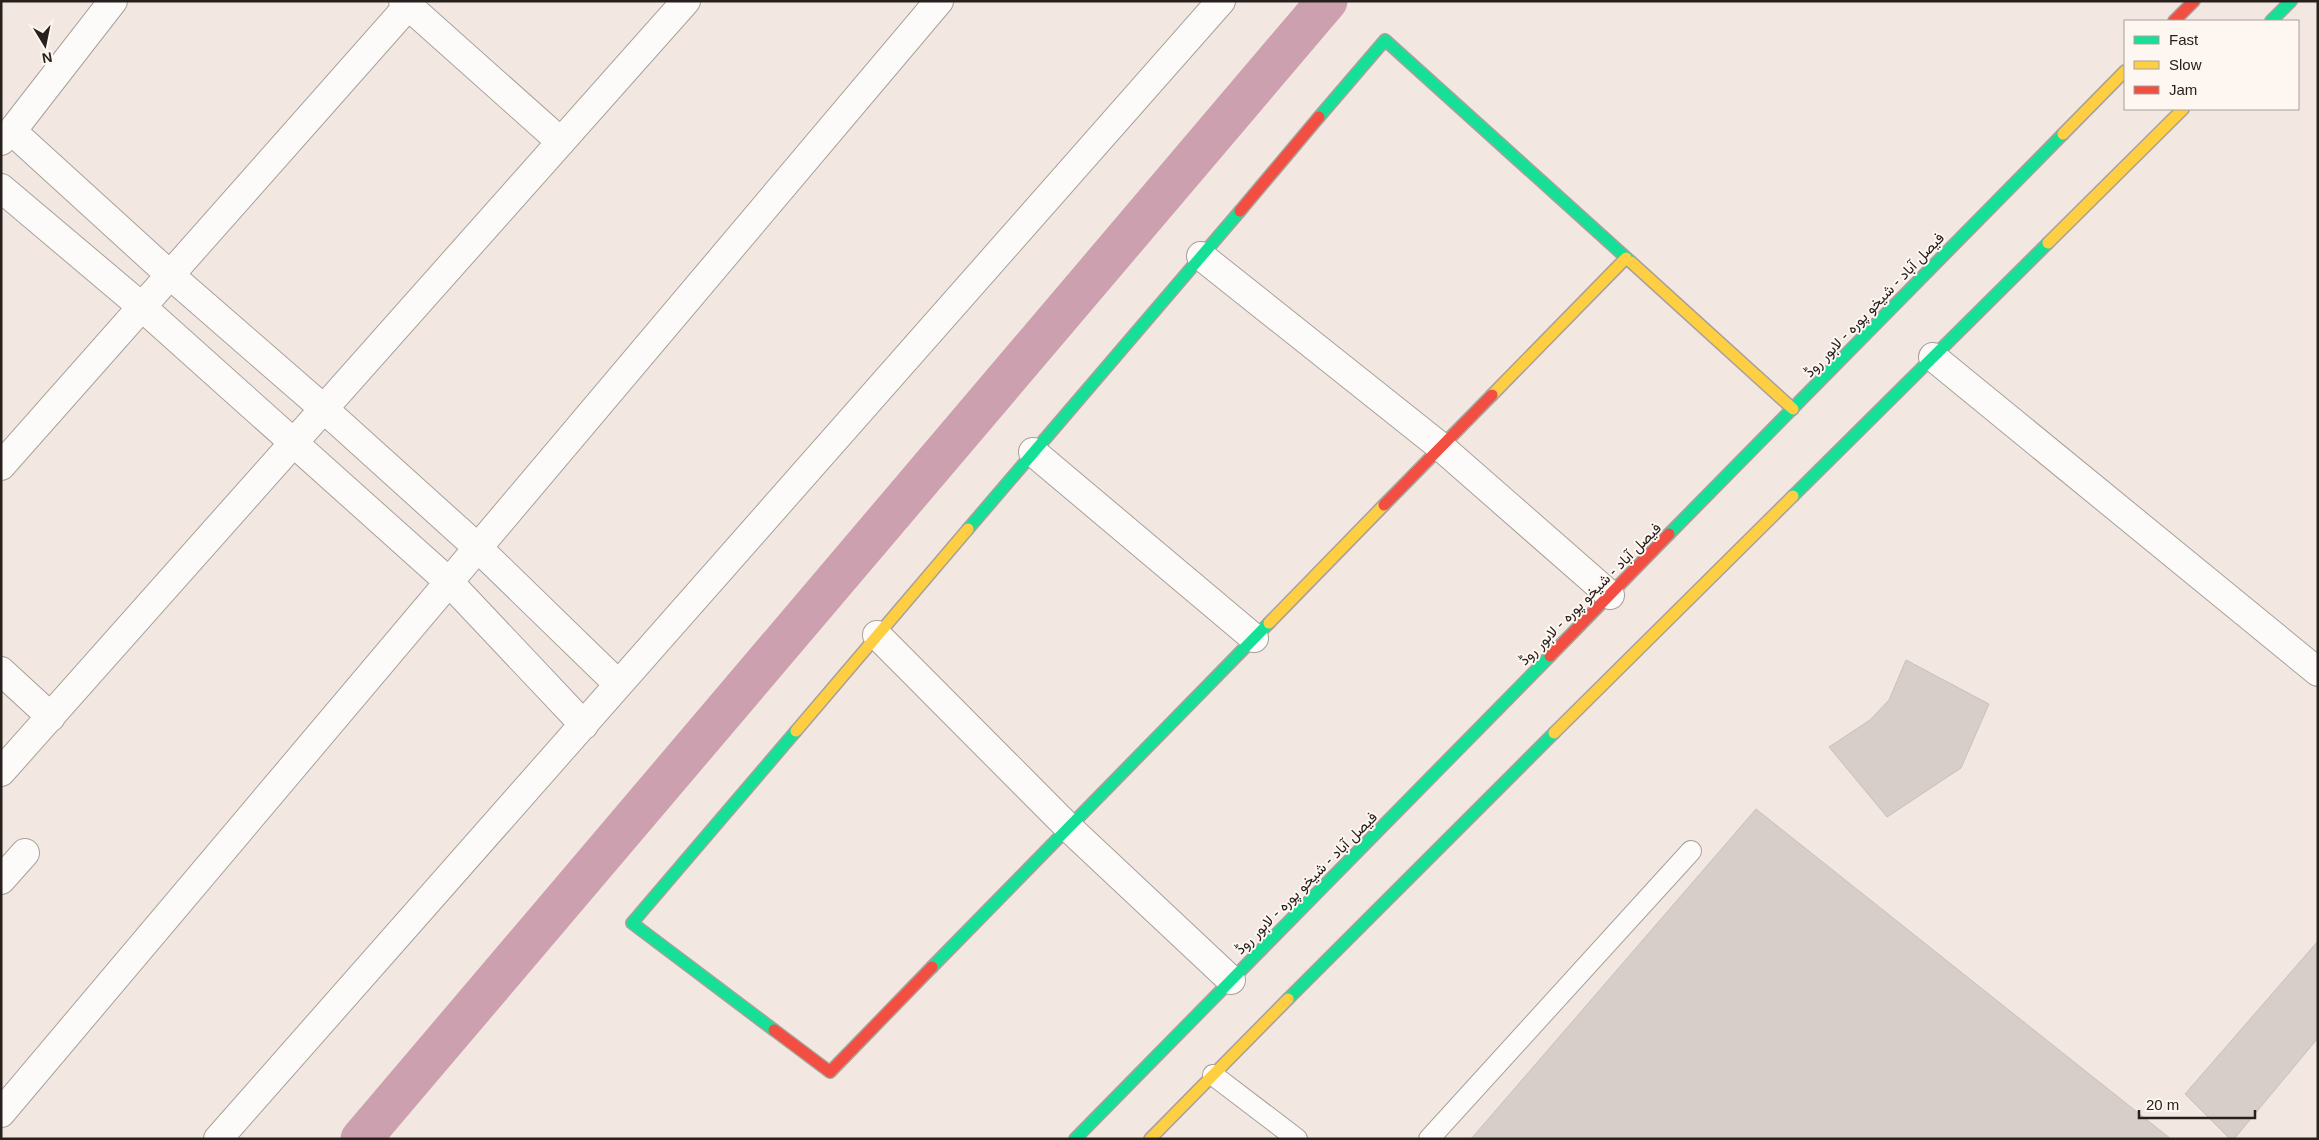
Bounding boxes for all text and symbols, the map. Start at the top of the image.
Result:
north arrow [20,20,70,70]
legend [2124,20,2299,110]
text: Fast [2169,31,2199,48]
text: N [41,49,54,67]
text: Slow [2169,56,2202,73]
text: Jam [2169,81,2197,98]
street label: فیصل آباد - شیخو پورہ - لاہور روڈ [1800,229,1949,382]
street label: فیصل آباد - شیخو پورہ - لاہور روڈ [1515,519,1666,670]
street label: فیصل آباد - شیخو پورہ - لاہور روڈ [1231,808,1382,959]
scale bar [2139,1088,2255,1120]
text: 20 m [2146,1096,2179,1113]

